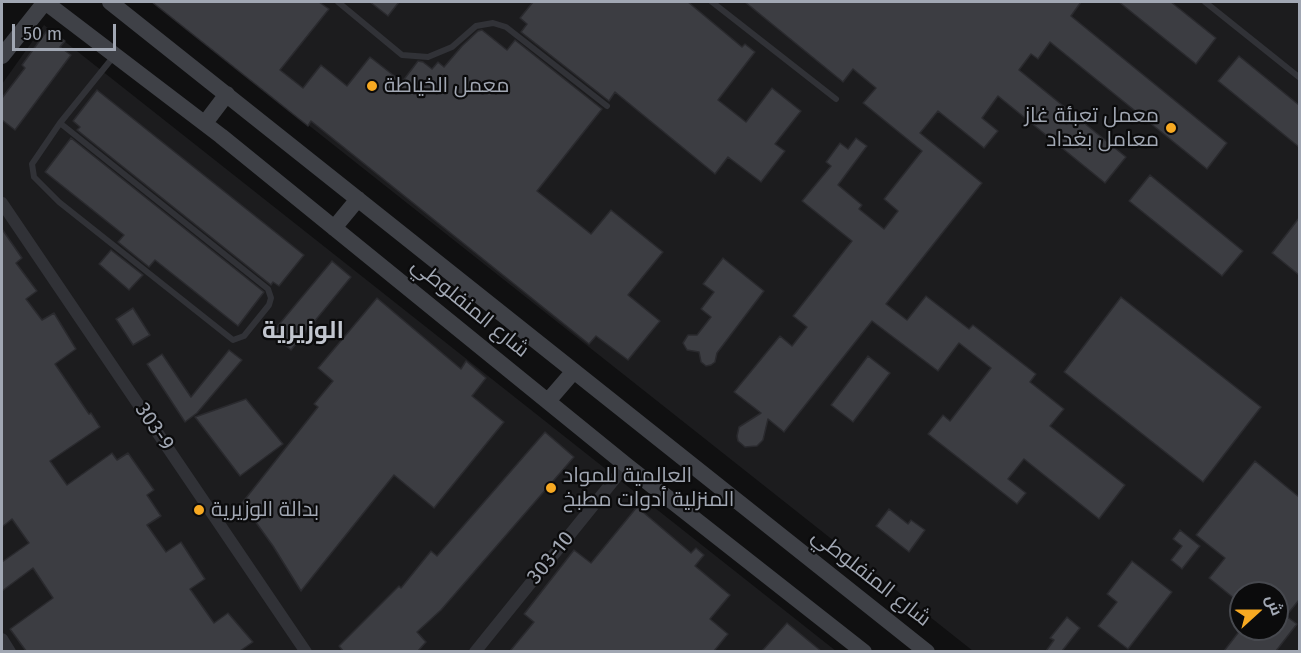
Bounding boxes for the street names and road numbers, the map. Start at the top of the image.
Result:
street label: شارع المنفلوطي [406,253,534,363]
street label: 303-9 [129,399,179,455]
street label: شارع المنفلوطي [806,524,936,632]
street label: 303-10 [522,527,580,589]

